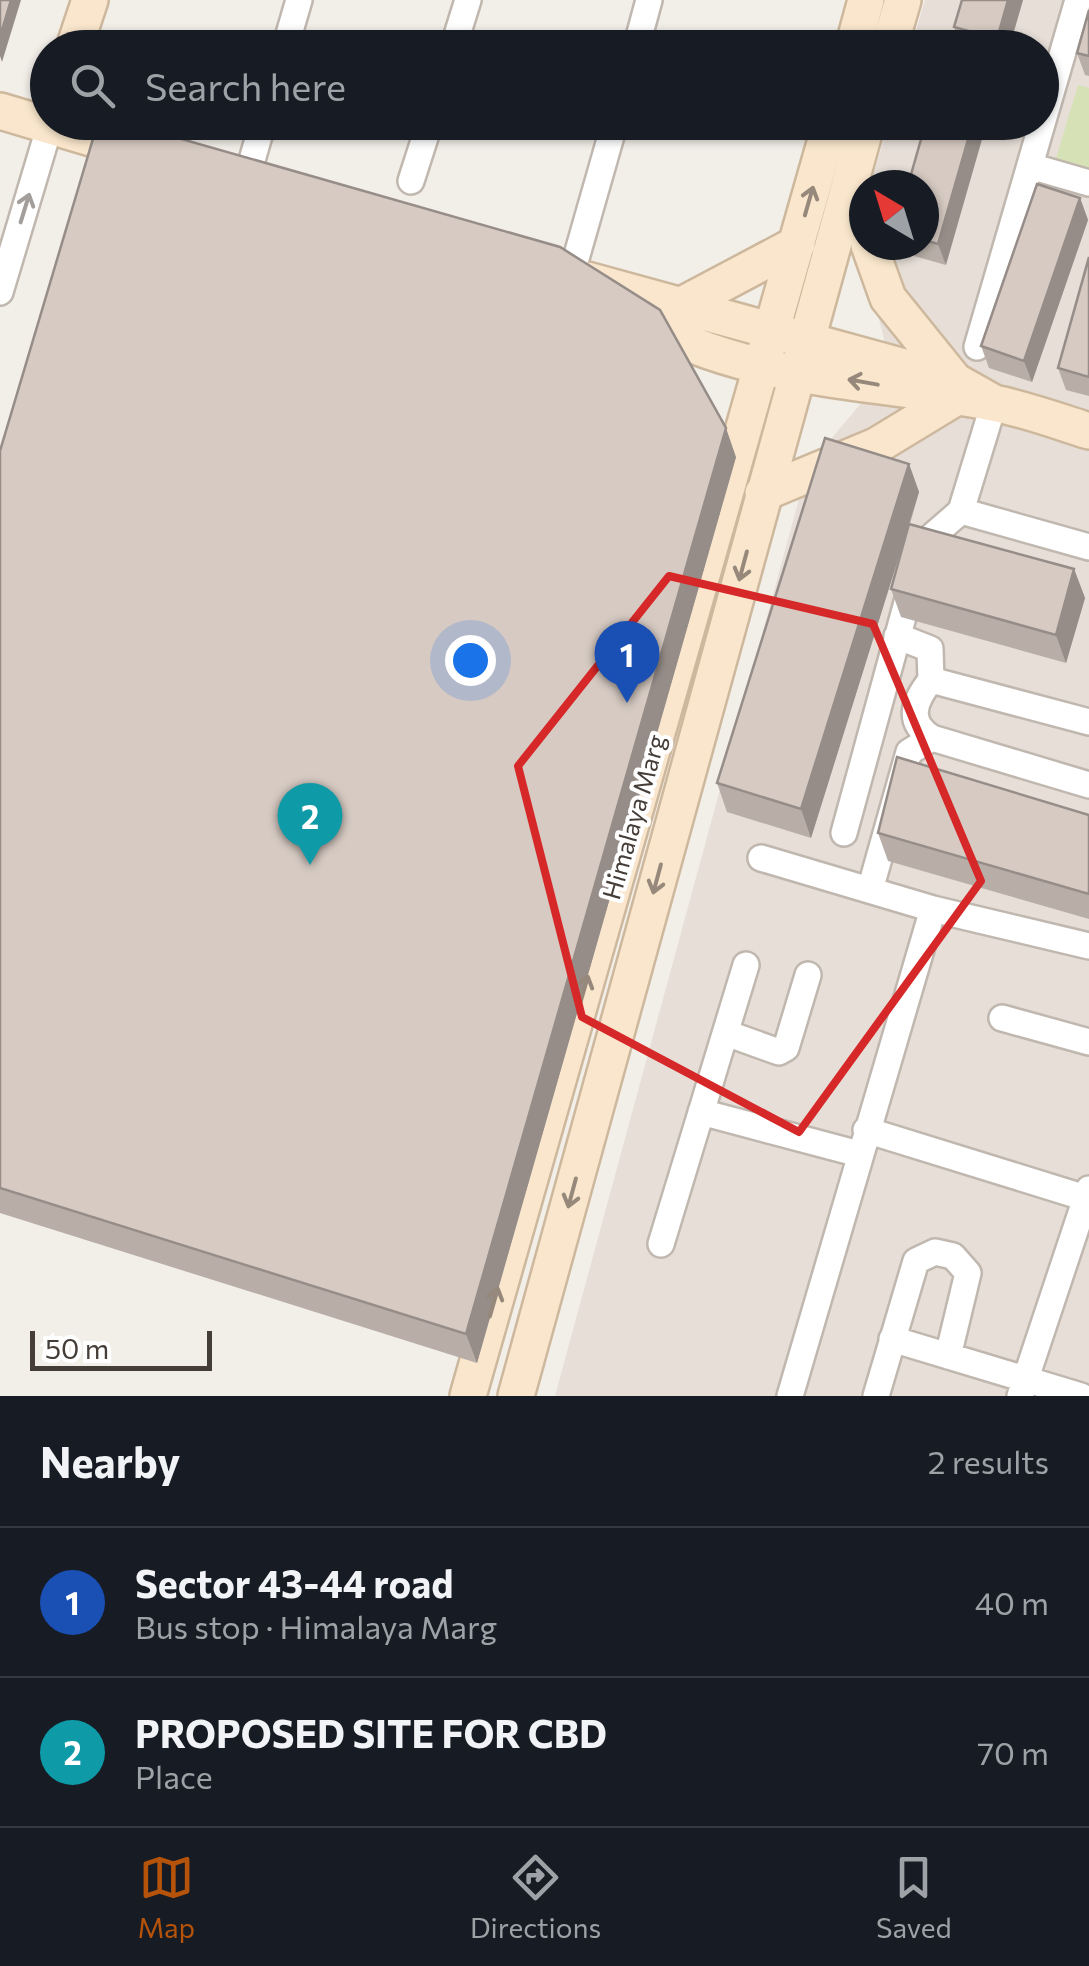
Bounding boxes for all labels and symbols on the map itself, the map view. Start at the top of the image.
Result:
north arrow [849,170,939,260]
one-way arrow [801,186,819,217]
one-way arrow [17,193,35,225]
one-way arrow [848,372,880,391]
one-way arrow [732,550,751,581]
pin: 1 [594,620,660,703]
your location [445,635,496,686]
street label: Himalaya Marg [595,730,671,903]
pin: 2 [278,782,342,865]
one-way arrow [647,863,666,894]
one-way arrow [576,975,594,1006]
one-way arrow [561,1177,580,1208]
one-way arrow [486,1287,504,1318]
scale bar [30,1326,212,1370]

